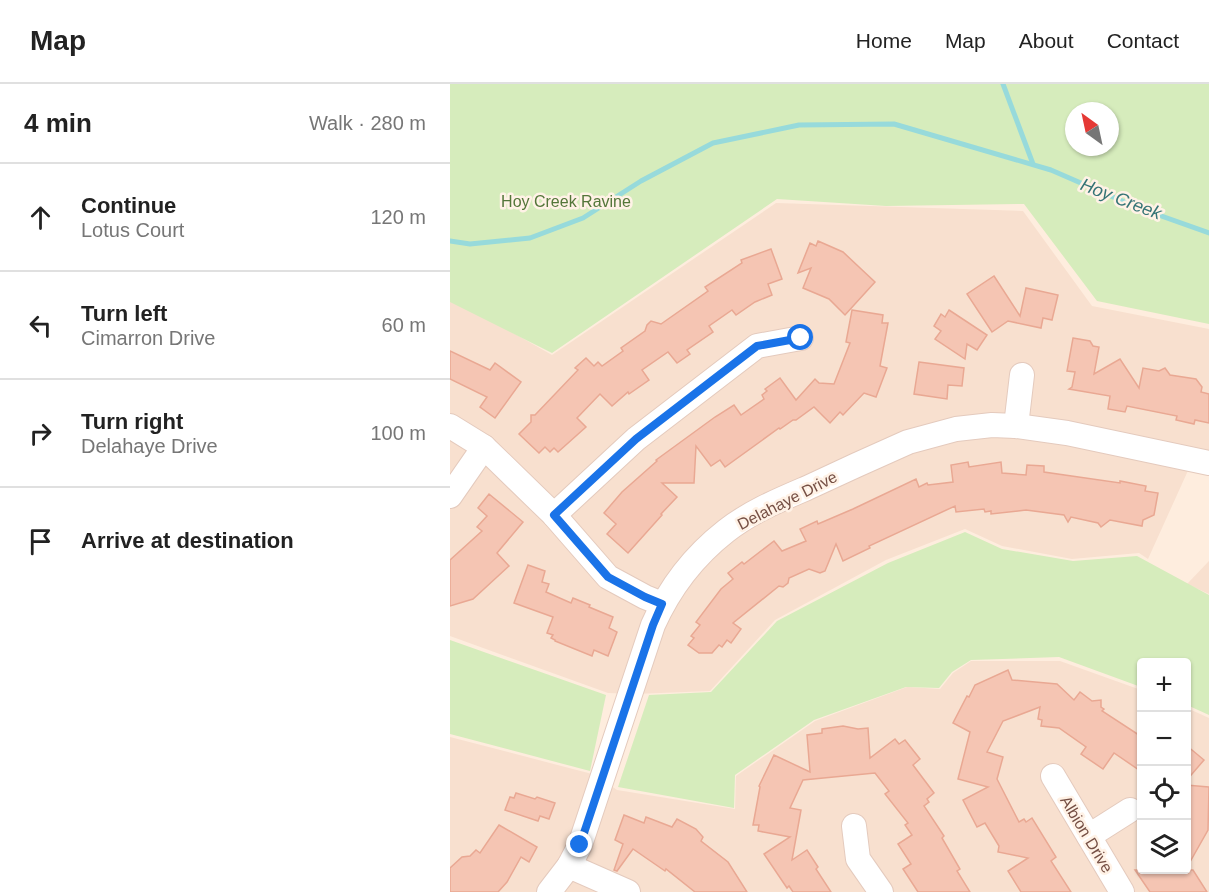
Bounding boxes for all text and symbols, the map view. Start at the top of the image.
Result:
text: Map [30,25,86,56]
text: Home [856,29,912,52]
text: Map [945,29,986,52]
text: About [1019,29,1074,52]
text: Contact [1107,29,1179,52]
north arrow [1065,102,1119,156]
text: 4 min [24,108,92,138]
text: Walk · 280 m [309,112,426,134]
water label: Hoy Creek [1078,174,1165,224]
text: Continue [81,193,176,218]
park label: Hoy Creek Ravine [501,193,631,210]
icon: ahead [24,201,57,234]
text: 120 m [370,206,426,228]
text: Lotus Court [81,219,184,241]
text: Turn left [81,301,167,326]
icon: left [24,309,57,342]
text: 60 m [382,314,426,336]
route start [787,324,813,350]
text: Cimarron Drive [81,327,215,349]
text: Turn right [81,409,183,434]
icon: right [24,417,57,450]
text: 100 m [370,422,426,444]
text: Delahaye Drive [81,435,218,457]
street label: Delahaye Drive [735,468,840,533]
icon: arrive [24,525,57,558]
text: Arrive at destination [81,528,294,553]
map controls [1137,658,1191,874]
button: + [1137,658,1191,712]
button: − [1137,712,1191,766]
button: locate [1137,766,1191,820]
street label: Albion Drive [1057,793,1116,876]
button: layers [1137,820,1191,874]
route end [566,831,592,857]

